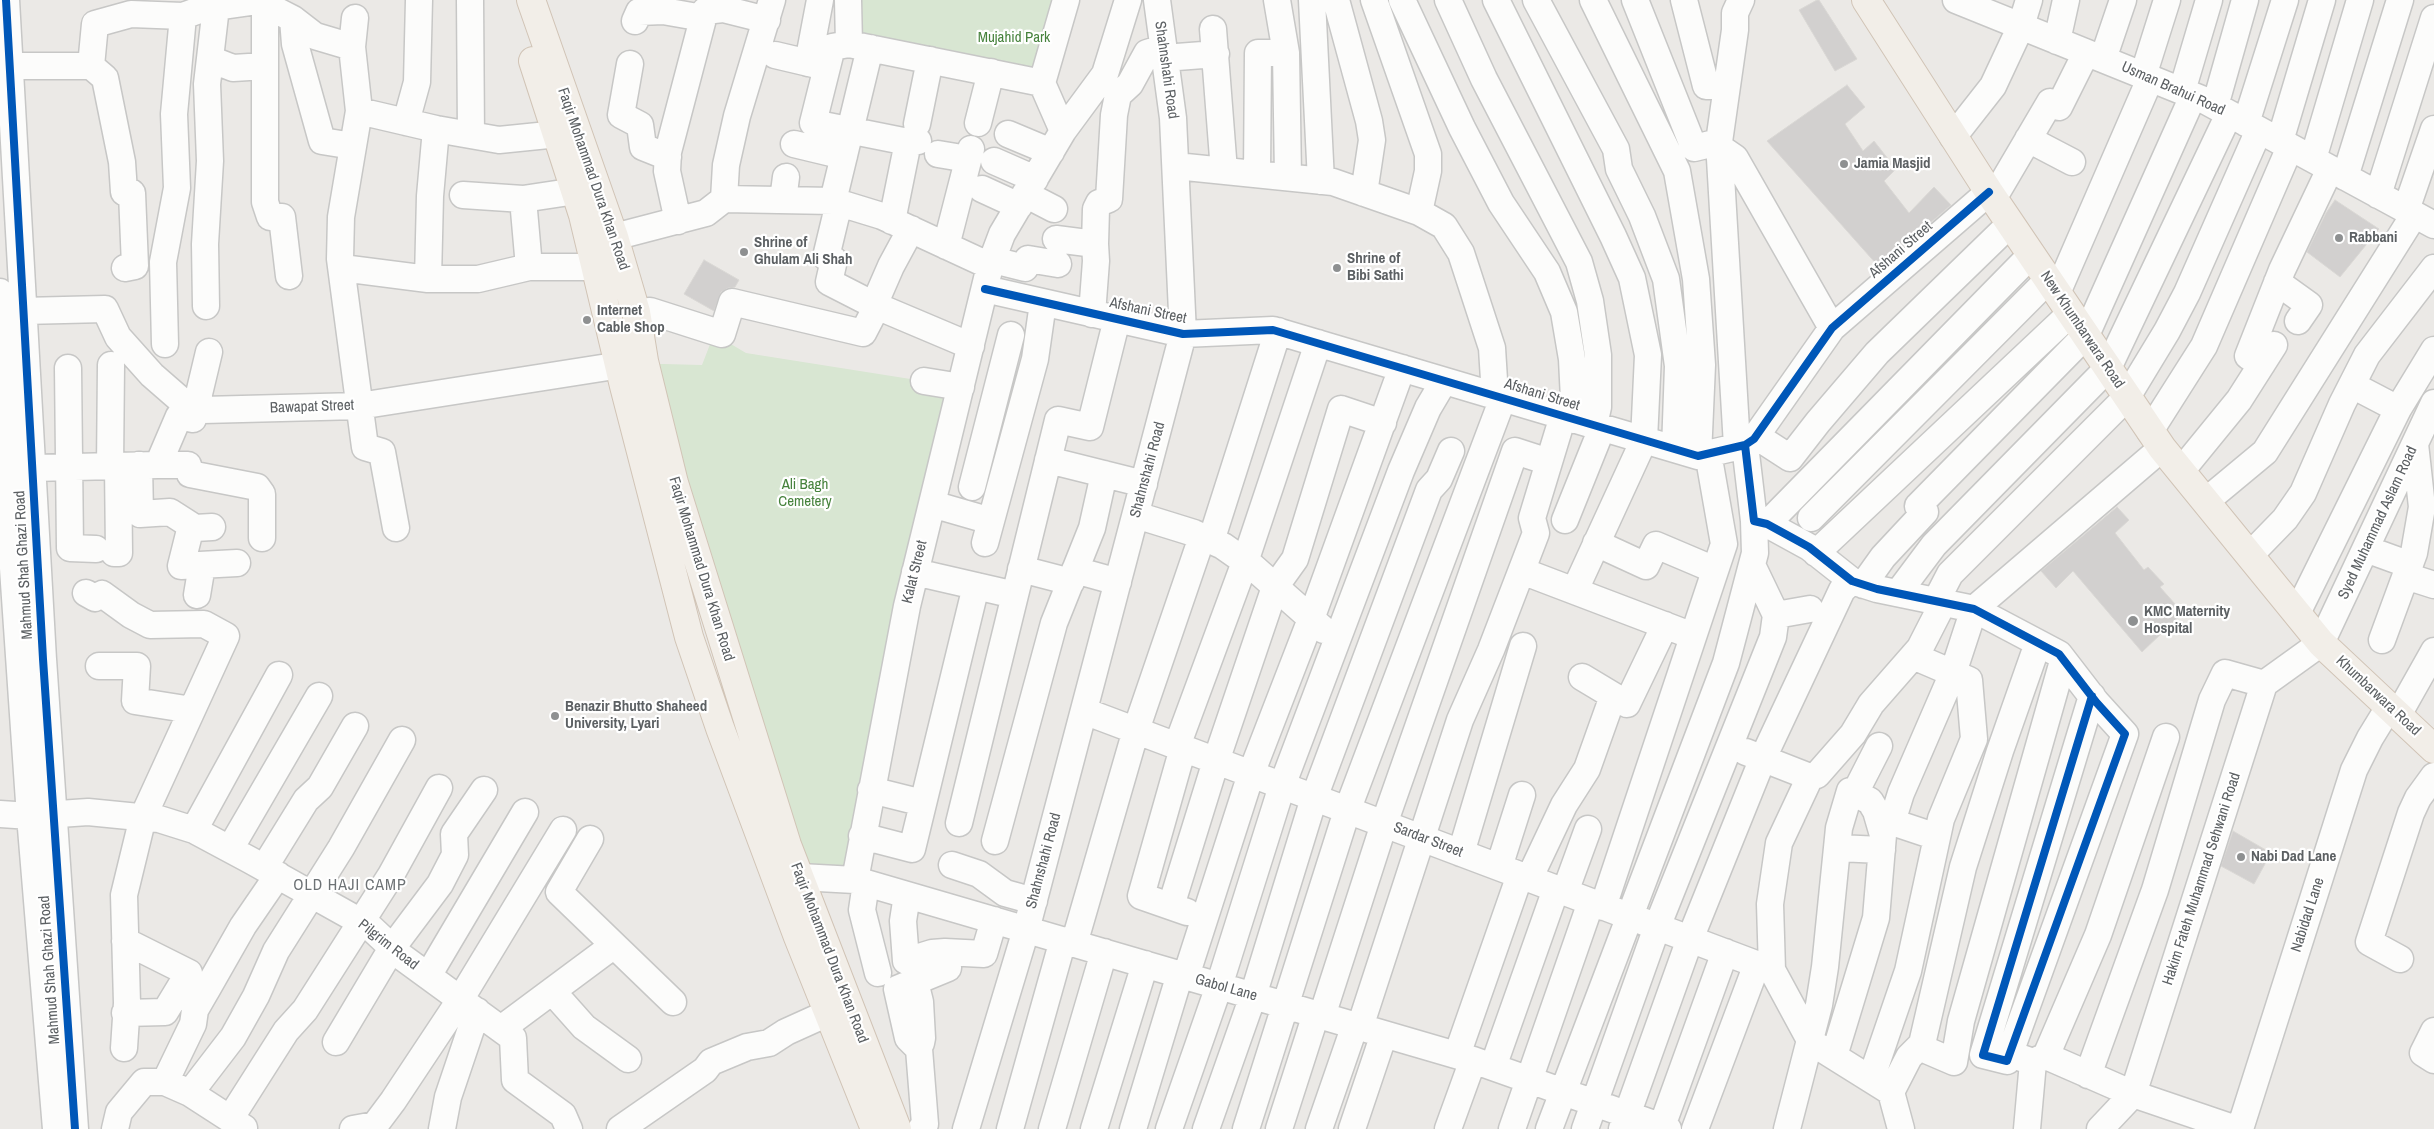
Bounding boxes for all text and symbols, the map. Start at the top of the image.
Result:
street label: Shahnshahi Road [1150,20,1182,120]
park label: Mujahid Park [978,29,1050,47]
street label: Usman Brahui Road [2118,58,2228,120]
street label: Faqir Mohammad Dura Khan Road [553,86,633,272]
place label: Jamia Masjid [1854,155,1931,173]
marker: Jamia Masjid [1838,158,1850,170]
street label: Afshani Street [1866,218,1936,282]
place label: Rabbani [2349,229,2398,247]
marker: Rabbani [2333,232,2345,244]
place label: Shrine of Ghulam Ali Shah [754,234,852,269]
marker: Shrine of Ghulam Ali Shah [738,246,750,258]
place label: Shrine of Bibi Sathi [1347,250,1404,285]
marker: Shrine of Bibi Sathi [1331,262,1343,274]
street label: New Khumbarwara Road [2036,268,2128,392]
street label: Afshani Street [1108,294,1188,328]
place label: Internet Cable Shop [597,302,665,337]
marker: Internet Cable Shop [581,314,593,326]
street label: Afshani Street [1502,375,1582,415]
street label: Bawapat Street [270,397,354,417]
street label: Shahnshahi Road [1127,420,1169,520]
street label: Syed Muhammad Aslam Road [2335,444,2421,602]
street label: Faqir Mohammad Dura Khan Road [664,475,738,663]
park label: Ali Bagh Cemetery [778,476,832,511]
street label: Mahmud Shah Ghazi Road [11,490,37,640]
street label: Kalat Street [898,539,932,605]
place label: KMC Maternity Hospital [2144,603,2230,638]
marker: KMC Maternity Hospital [2126,614,2140,628]
street label: Khumbarwara Road [2332,652,2424,740]
place label: Benazir Bhutto Shaheed University, Lyari [565,698,707,733]
marker: Benazir Bhutto Shaheed University, Lyari [549,710,561,722]
street label: Hakim Fateh Muhammad Sehwani Road [2159,771,2245,987]
street label: Shahnshahi Road [1023,811,1065,911]
street label: Sardar Street [1391,818,1465,862]
place label: Nabi Dad Lane [2251,848,2336,866]
marker: Nabi Dad Lane [2235,851,2247,863]
street label: Faqir Mohammad Dura Khan Road [786,860,872,1046]
street label: Nabidad Lane [2288,875,2328,955]
district label: OLD HAJI CAMP [292,876,408,896]
street label: Mahmud Shah Ghazi Road [36,895,64,1045]
street label: Pilgrim Road [354,916,422,974]
street label: Gabol Lane [1193,971,1259,1005]

